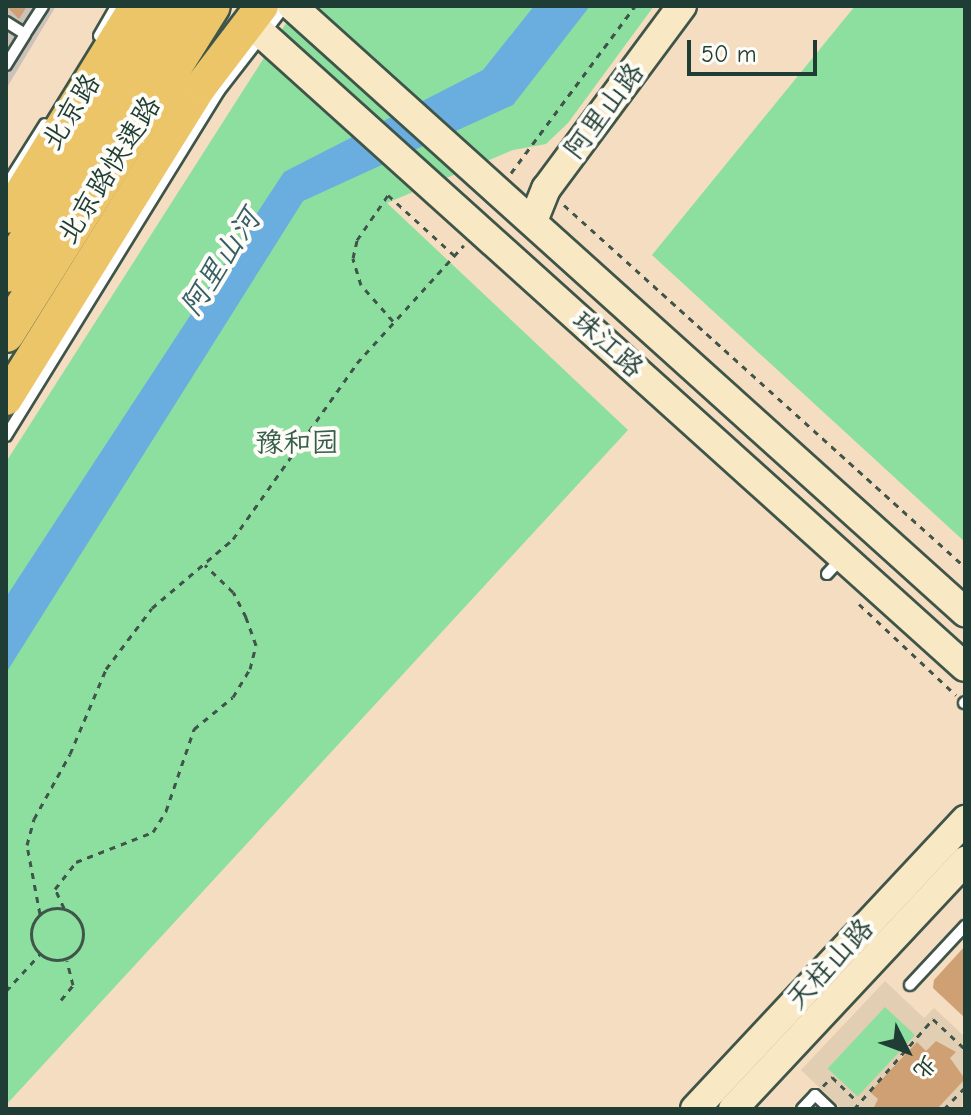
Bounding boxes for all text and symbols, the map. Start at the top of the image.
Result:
scale bar [691,24,821,74]
text: 50 m [701,40,757,68]
street label: 阿里山路 [557,56,651,166]
street label: 北京路 [34,67,108,157]
street label: 北京路快速路 [50,90,168,250]
water label: 阿里山河 [173,203,269,323]
street label: 珠江路 [566,303,650,385]
park label: 豫和园 [255,426,339,460]
street label: 天柱山路 [780,912,880,1016]
north arrow [867,1011,947,1091]
text: 北 [908,1050,942,1084]

